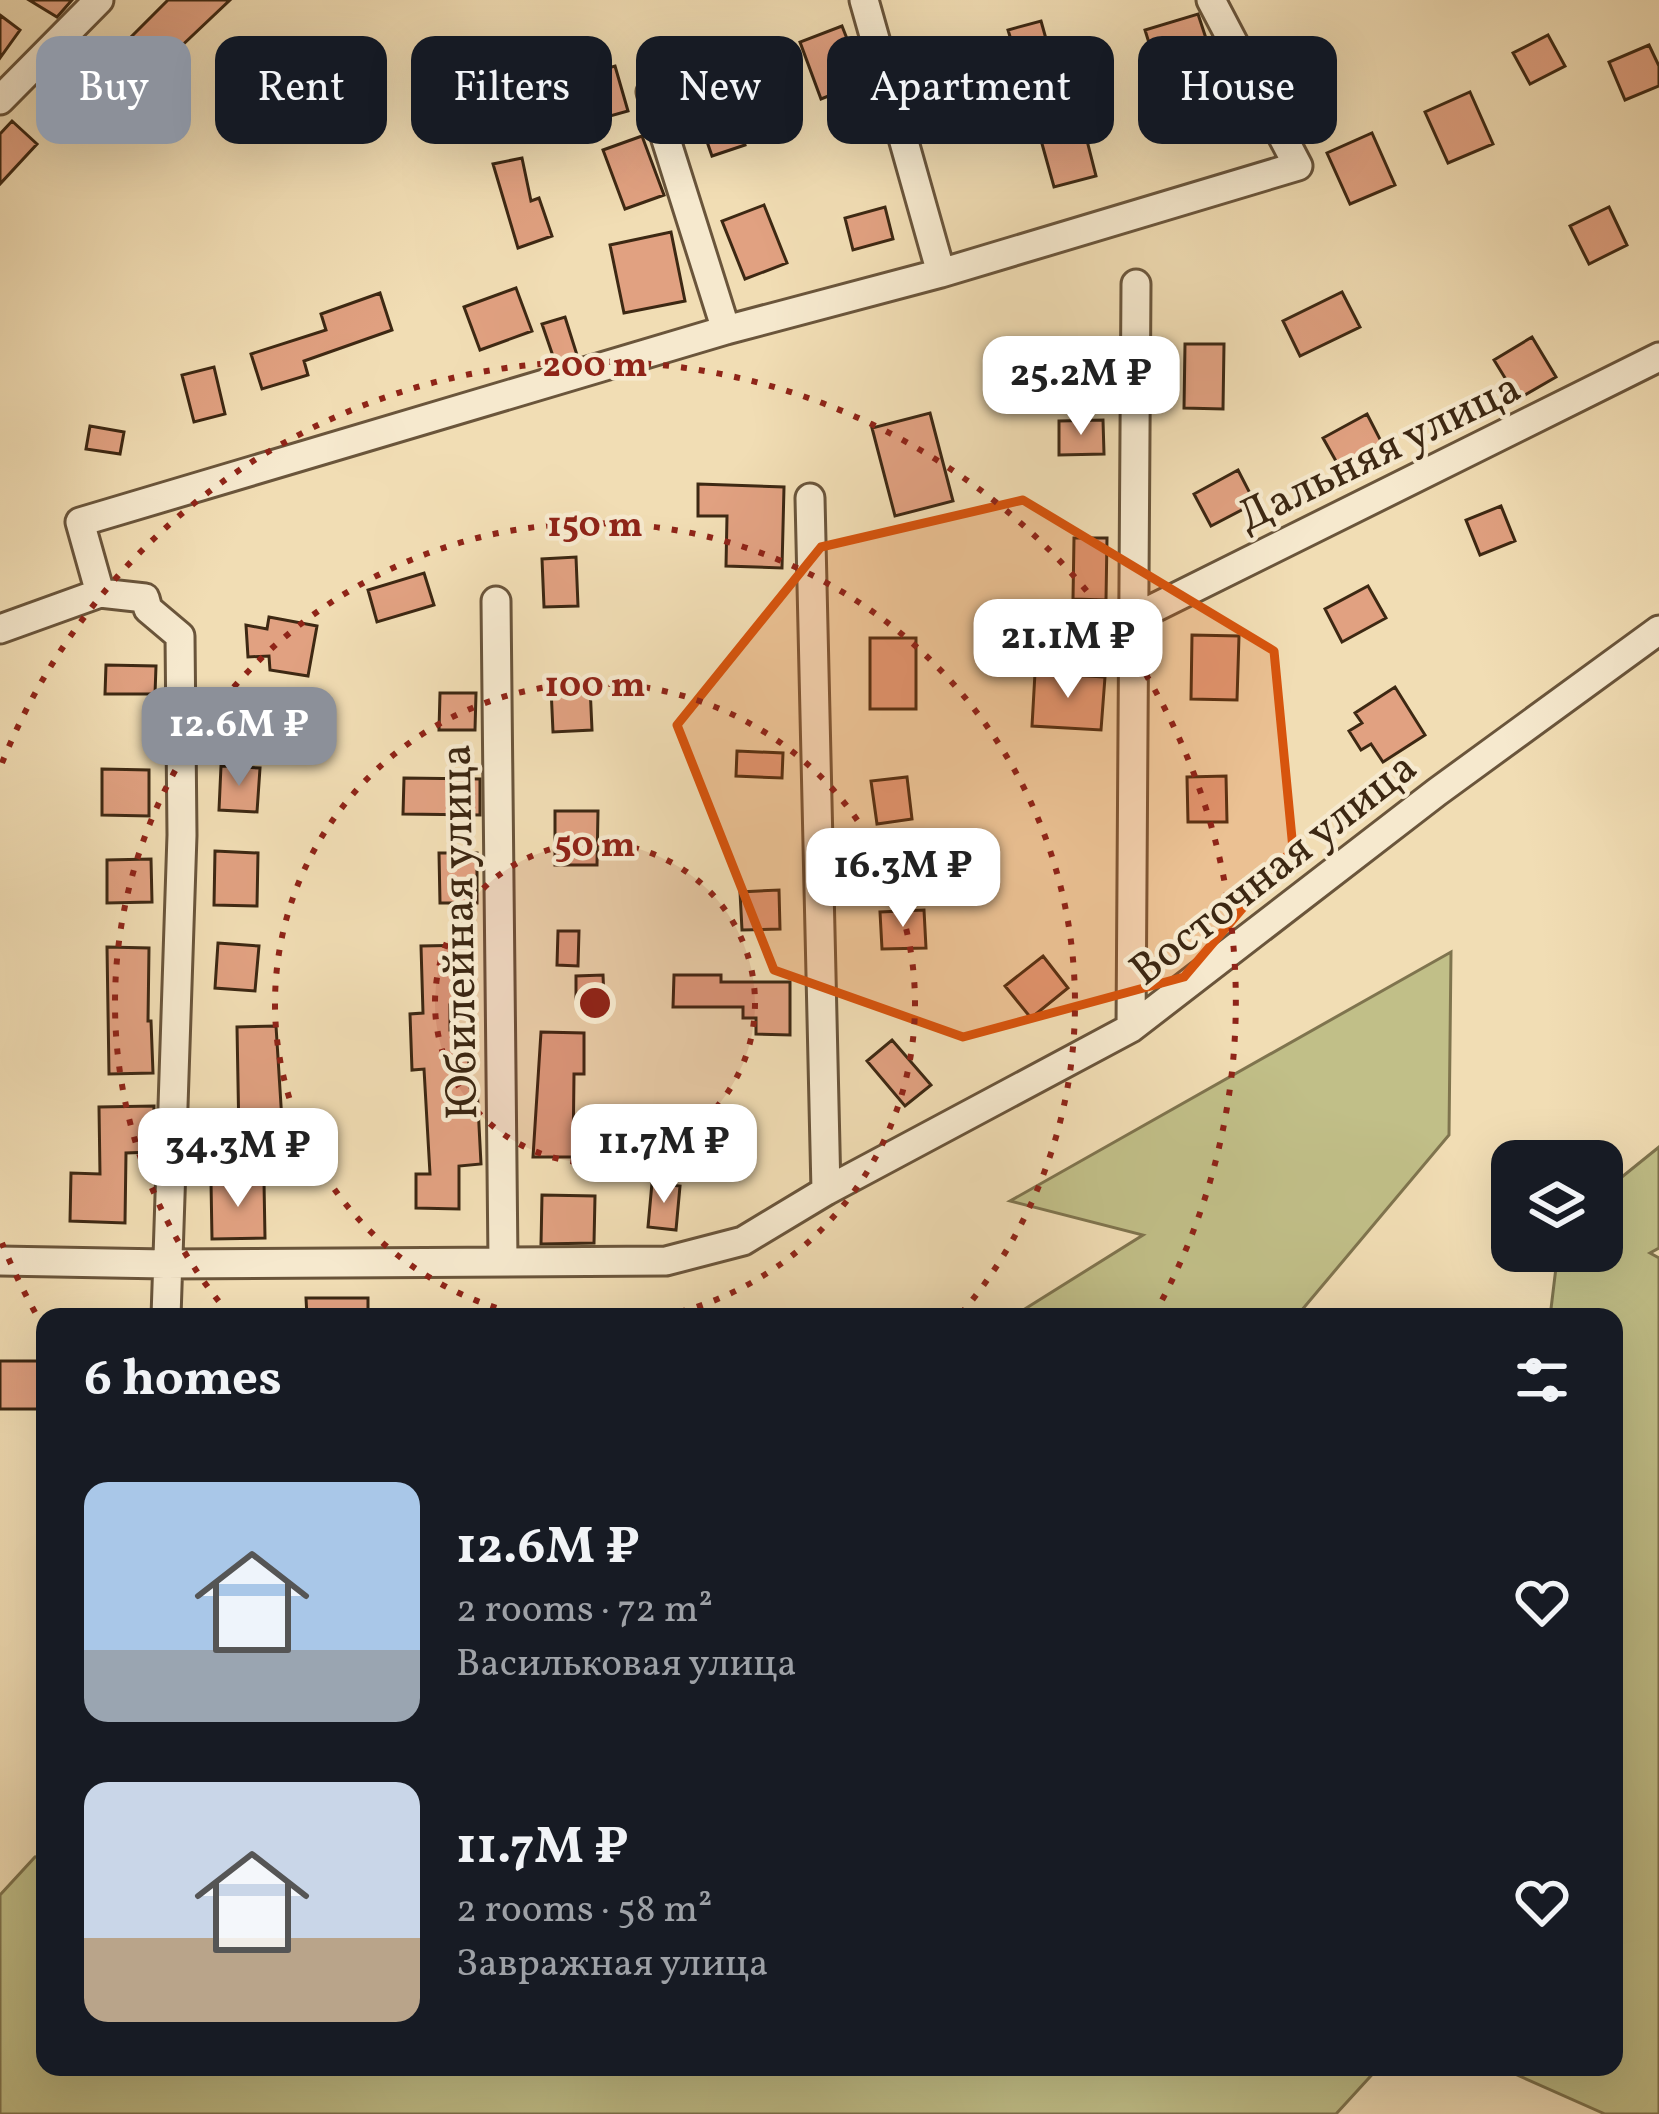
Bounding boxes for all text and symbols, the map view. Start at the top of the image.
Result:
chip: Buy [36,36,191,144]
chip: Rent [215,36,387,144]
chip: Filters [411,36,612,144]
chip: New [636,36,803,144]
chip: Apartment [827,36,1114,144]
chip: House [1138,36,1337,144]
pin: 25.2M ₽ [970,336,1192,438]
text: 200 m [542,342,648,392]
text: 25.2M ₽ [1010,348,1152,402]
street label: Дальняя улица [1227,358,1532,550]
text: 150 m [547,502,643,552]
pin: 21.1M ₽ [957,599,1179,701]
text: 21.1M ₽ [1001,611,1135,665]
text: 100 m [544,662,646,712]
pin: 12.6M ₽ [128,687,350,789]
text: 12.6M ₽ [169,699,309,753]
street label: Восточная улица [1118,738,1432,1003]
street label: Юбилейная улица [427,743,496,1121]
text: 50 m [554,822,636,872]
pin: 16.3M ₽ [792,828,1014,930]
text: 16.3M ₽ [833,840,973,894]
centre of rings [574,982,616,1024]
pin: 11.7M ₽ [553,1104,775,1206]
pin: 34.3M ₽ [127,1108,349,1210]
text: 11.7M ₽ [598,1116,730,1170]
text: 34.3M ₽ [165,1120,311,1174]
map controls [1491,1140,1623,1272]
button: layers [1491,1140,1623,1272]
text: 6 homes [84,1345,282,1416]
icon: filters [1509,1347,1575,1413]
text: 12.6M ₽ [456,1513,640,1584]
icon: home [180,1530,324,1674]
icon: heart [1509,1569,1575,1635]
text: 2 rooms · 72 m² [456,1584,713,1638]
text: Васильковая улица [456,1638,797,1692]
text: 11.7M ₽ [456,1813,629,1884]
icon: home [180,1830,324,1974]
icon: heart [1509,1869,1575,1935]
text: 2 rooms · 58 m² [456,1884,712,1938]
text: Завражная улица [456,1938,769,1992]

